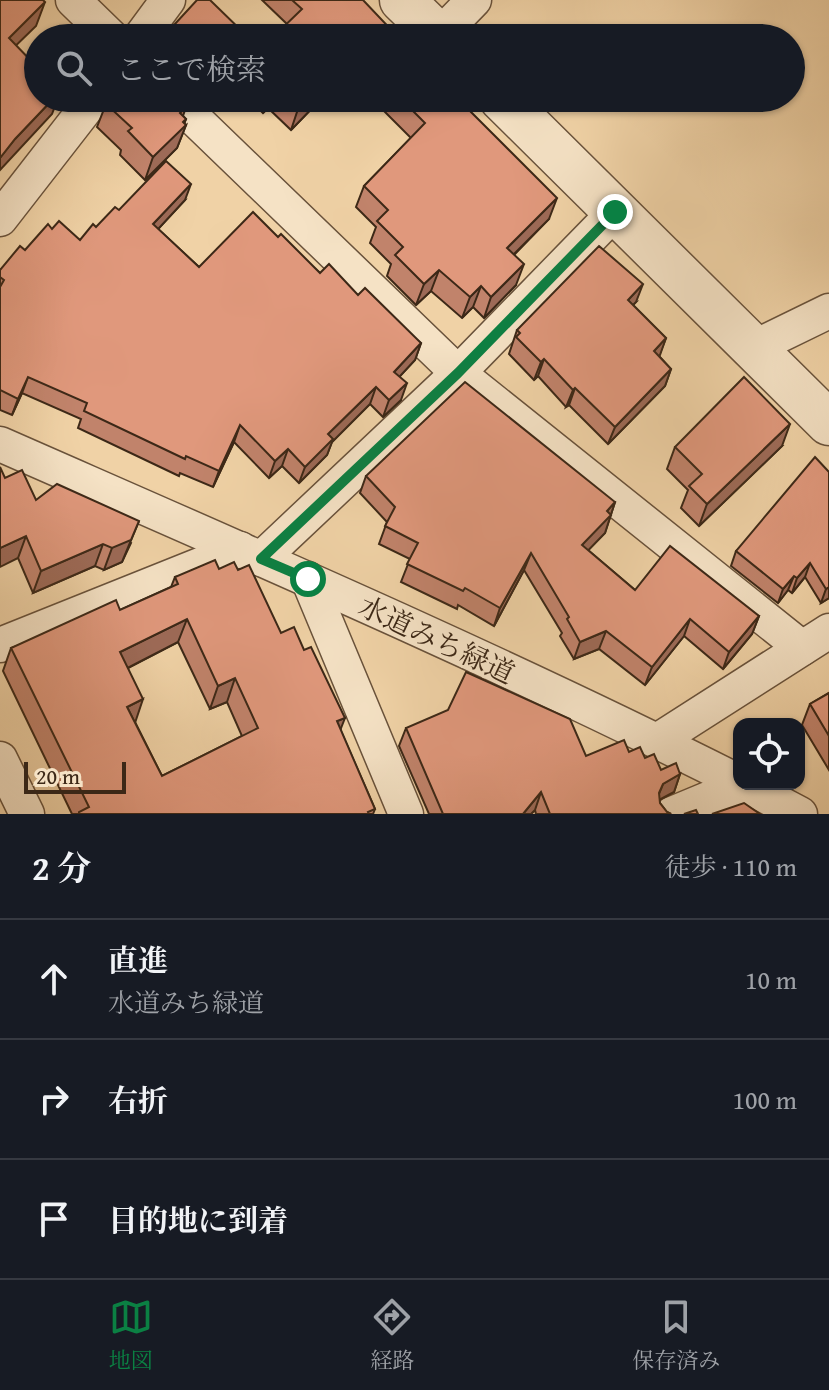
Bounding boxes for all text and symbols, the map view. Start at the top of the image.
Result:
search box [24,24,805,112]
icon: search [52,46,96,90]
text: ここで検索 [116,47,266,91]
route end [597,194,633,230]
route start [290,561,326,597]
street label: 水道みち緑道 [352,585,522,693]
map controls [733,718,805,790]
button: locate [733,718,805,790]
scale bar [24,758,126,794]
text: 20 m [36,760,80,792]
text: 2 分 [32,843,91,892]
text: 徒歩 · 110 m [665,847,797,886]
text: 直進 [108,938,168,982]
icon: ahead [32,957,76,1001]
text: 10 m [745,960,797,999]
text: 水道みち緑道 [108,983,264,1022]
icon: right [32,1077,76,1121]
text: 右折 [108,1078,168,1122]
text: 100 m [732,1080,797,1119]
icon: arrive [32,1197,76,1241]
text: 目的地に到着 [108,1198,288,1242]
tab: 地図 [109,1295,153,1376]
tab: 経路 [370,1295,414,1376]
tab: 保存済み [632,1295,720,1376]

